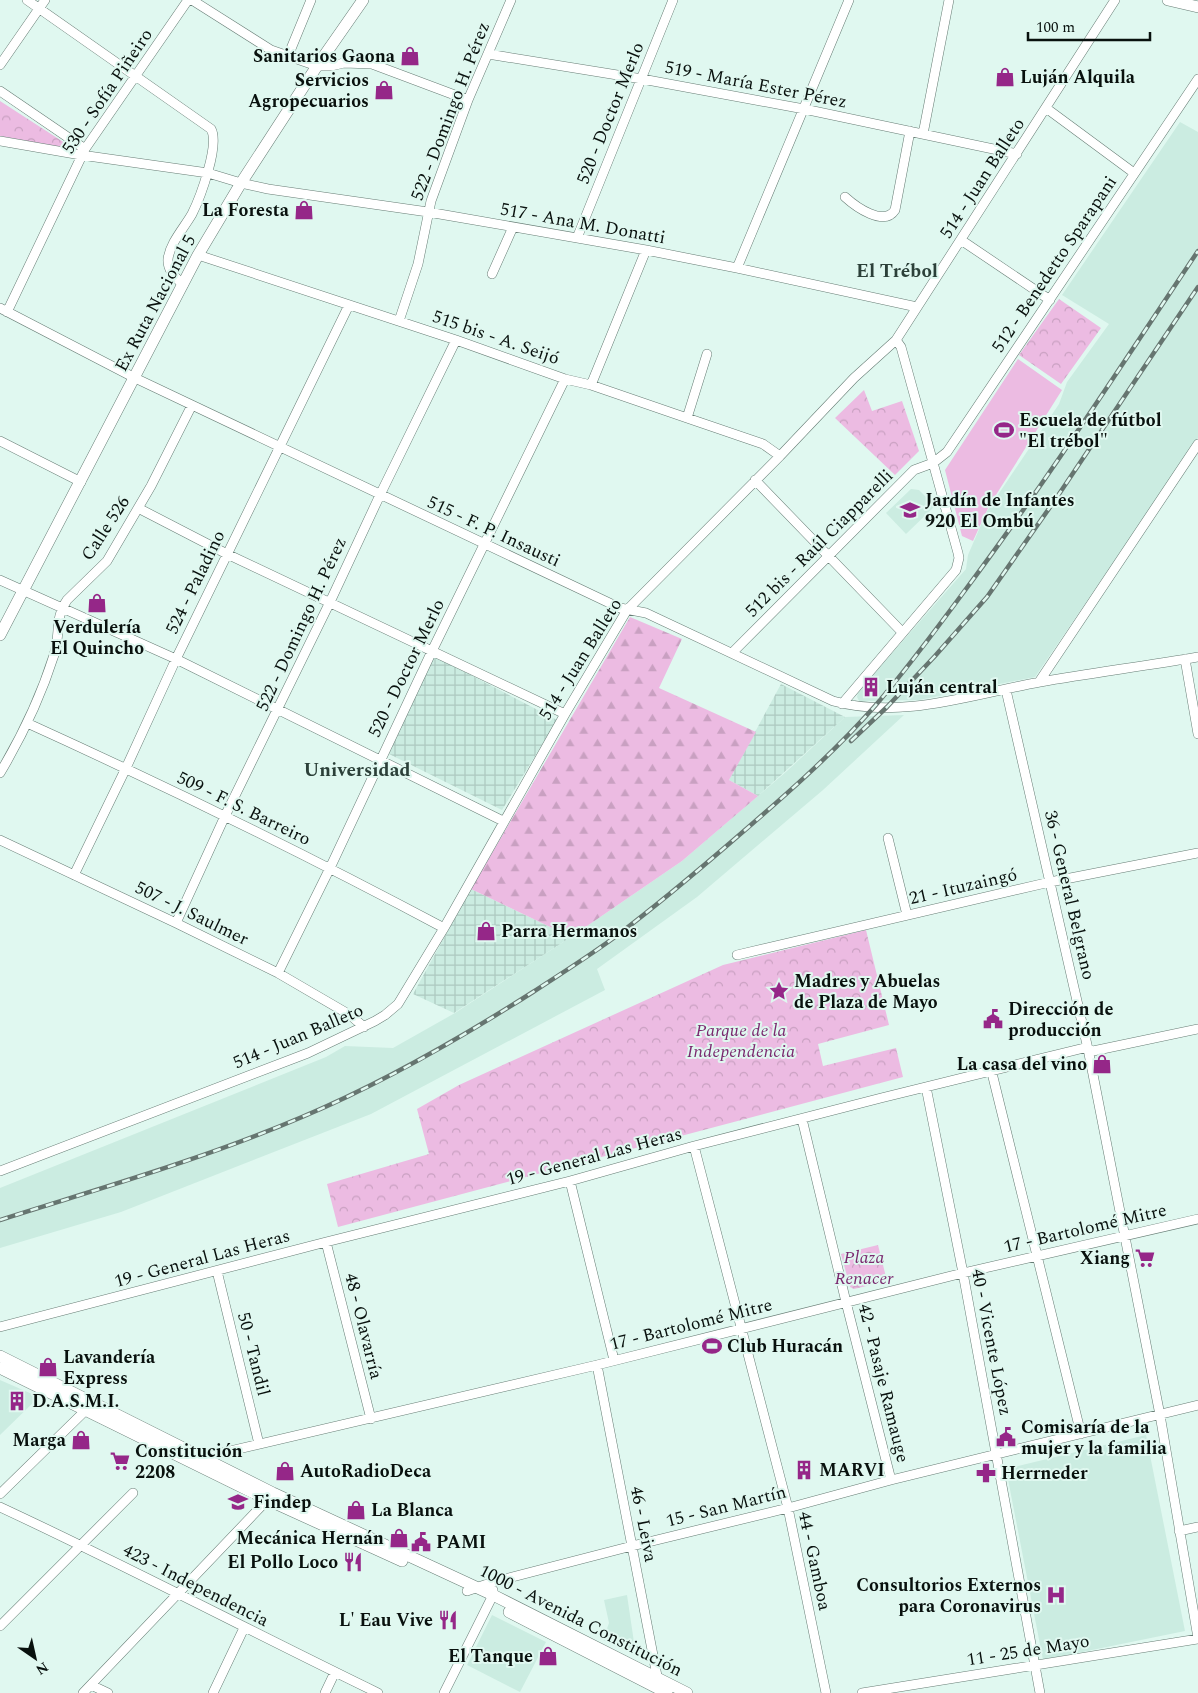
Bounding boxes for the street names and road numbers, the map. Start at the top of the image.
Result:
street label: 522 - Domingo H. Pérez [404,18,497,205]
street label: 530 - Sofía Piñeiro [55,23,160,159]
street label: 520 - Doctor Merlo [570,38,651,188]
street label: 519 - María Ester Pérez [662,54,849,115]
street label: 514 - Juan Balleto [933,112,1032,244]
street label: 512 - Benedetto Sparapani [985,170,1124,358]
street label: 517 - Ana M. Donatti [498,196,668,251]
street label: Ex Ruta Nacional 5 [108,230,203,377]
street label: 515 bis - A. Seijó [429,303,563,372]
street label: 512 bis - Raúl Ciapparelli [739,463,900,624]
street label: 515 - F. P. Insausti [423,489,565,574]
street label: Calle 526 [74,490,137,566]
street label: 524 - Paladino [159,526,232,639]
street label: 522 - Domingo H. Pérez [249,533,354,716]
street label: 514 - Juan Balleto [532,593,629,726]
street label: 520 - Doctor Merlo [361,594,452,742]
street label: 509 - F. S. Barreiro [172,764,315,853]
street label: 36 - General Belgrano [1037,808,1102,983]
street label: 21 - Ituzaingó [906,861,1020,912]
street label: 507 - J. Saulmer [130,874,253,953]
street label: 514 - Juan Balleto [229,997,368,1076]
street label: 19 - General Las Heras [503,1120,685,1193]
street label: 17 - Bartolomé Mitre [1001,1197,1169,1260]
street label: 19 - General Las Heras [111,1222,293,1295]
street label: 40 - Vicente López [964,1266,1019,1418]
street label: 48 - Olavarría [337,1270,390,1382]
street label: 17 - Bartolomé Mitre [607,1291,775,1358]
street label: 42 - Pasaje Ramauge [851,1301,916,1465]
street label: 50 - Tandil [230,1309,277,1399]
street label: 15 - San Martín [663,1478,789,1534]
street label: 46 - Leiva [623,1484,664,1565]
street label: 44 - Gamboa [791,1509,838,1613]
street label: 423 - Independencia [118,1537,274,1634]
street label: 1000 - Avenida Constitución [474,1557,687,1684]
street label: 11 - 25 de Mayo [965,1627,1091,1674]

